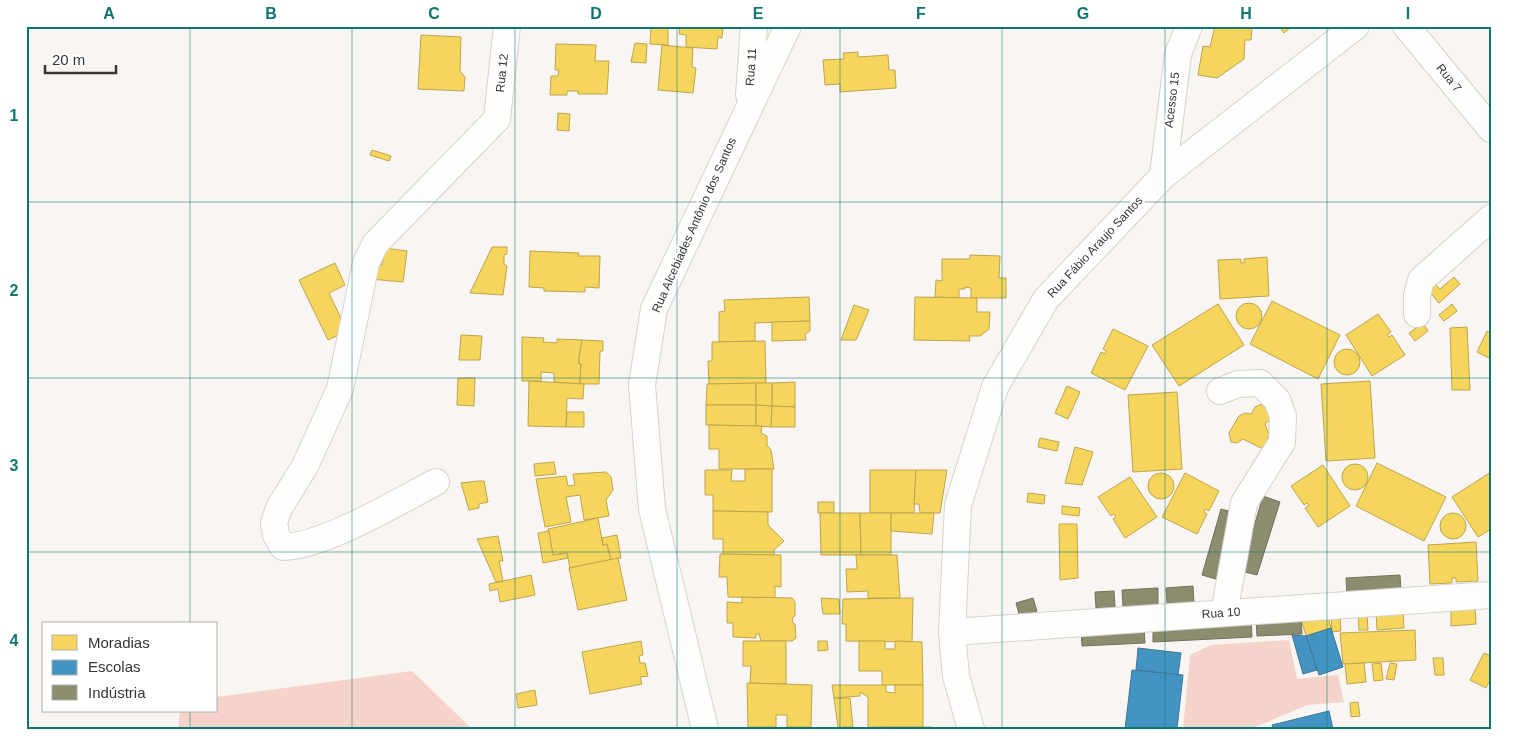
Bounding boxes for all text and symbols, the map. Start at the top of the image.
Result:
text: A [103,5,115,22]
text: B [265,5,277,22]
text: C [428,5,440,22]
text: D [590,5,602,22]
text: E [753,5,764,22]
text: F [916,5,926,22]
text: G [1077,5,1089,22]
text: H [1240,5,1252,22]
text: I [1406,5,1410,22]
scale bar [45,42,116,74]
street label: Rua 11 [743,47,759,86]
text: 20 m [52,51,85,68]
street label: Rua 12 [493,53,511,93]
street label: Rua 7 [1433,61,1465,95]
street label: Acesso 15 [1162,71,1182,129]
text: 1 [10,107,19,124]
street label: Rua Alcebiades Antônio dos Santos [649,135,739,315]
street label: Rua Fábio Araujo Santos [1044,193,1146,301]
text: 2 [10,282,19,299]
text: 3 [10,457,19,474]
street label: Rua 10 [1201,605,1241,621]
legend [42,622,218,712]
text: 4 [10,632,19,649]
text: Moradias [88,634,150,651]
text: Escolas [88,658,141,675]
text: Indústria [88,684,146,701]

